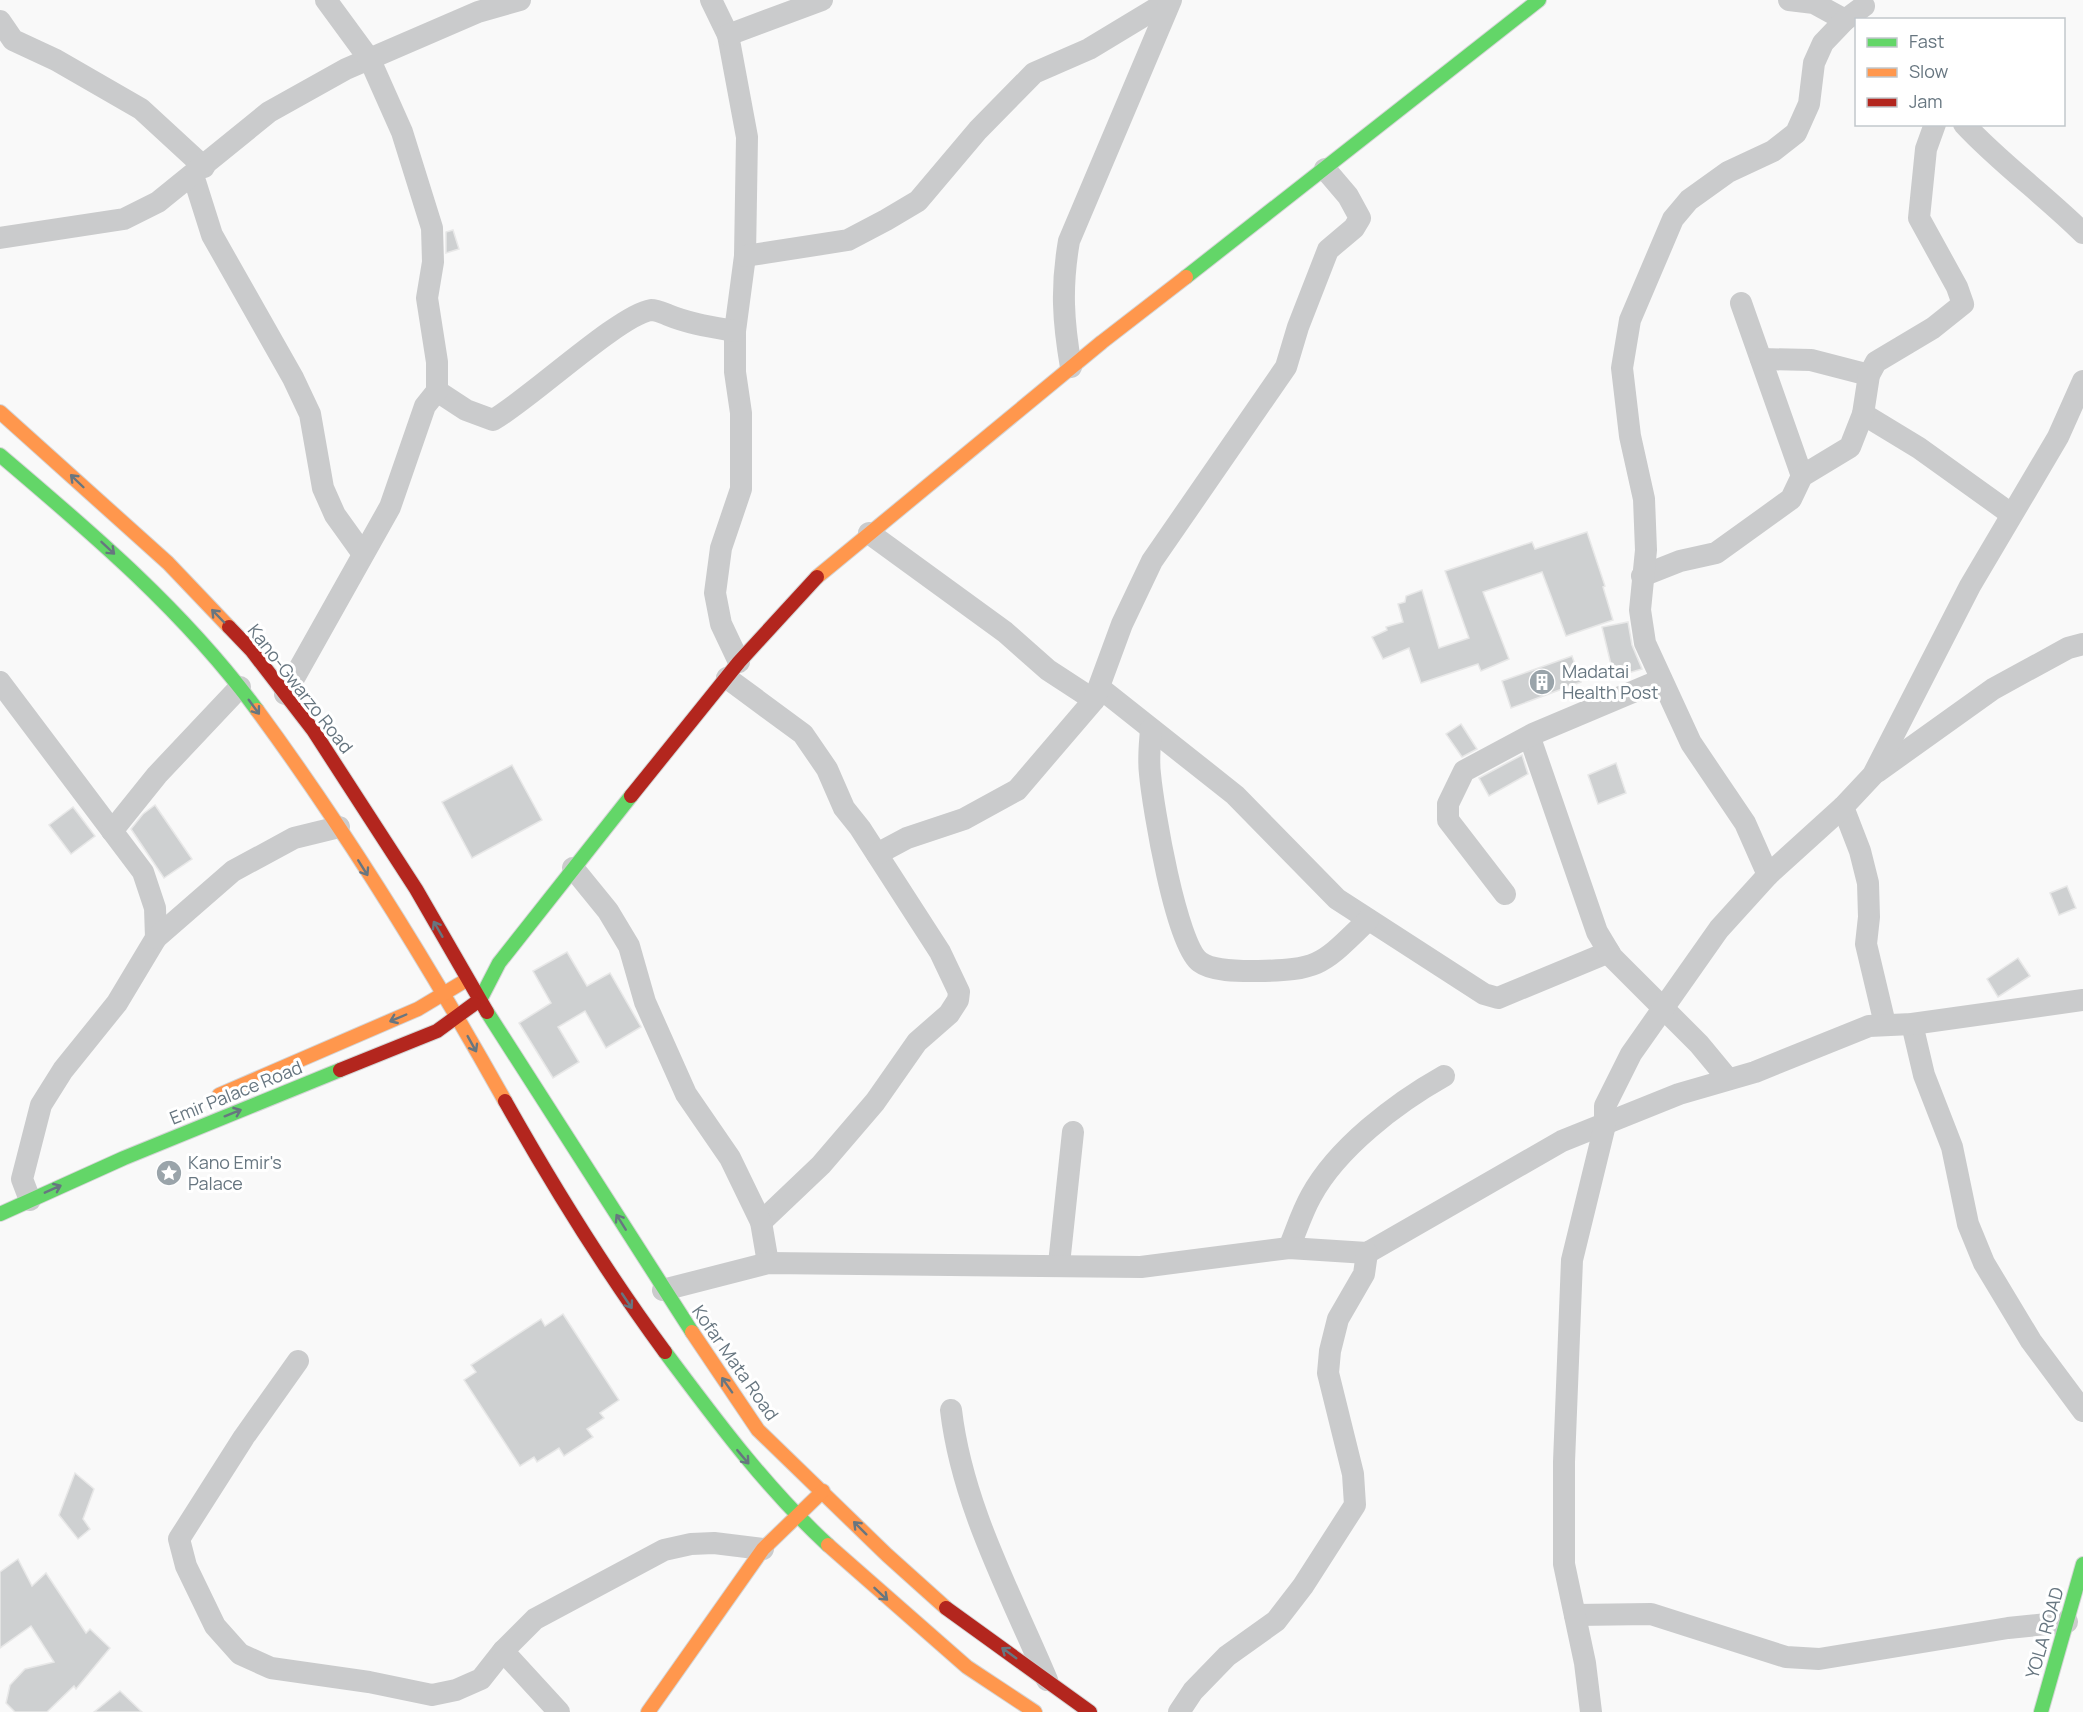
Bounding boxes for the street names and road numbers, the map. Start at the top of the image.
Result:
street label: Kano-Gwarzo Road [243,619,359,758]
street label: Emir Palace Road [166,1055,305,1130]
street label: Kofar Mata Road [687,1300,784,1425]
street label: YOLA ROAD [2020,1584,2069,1681]

